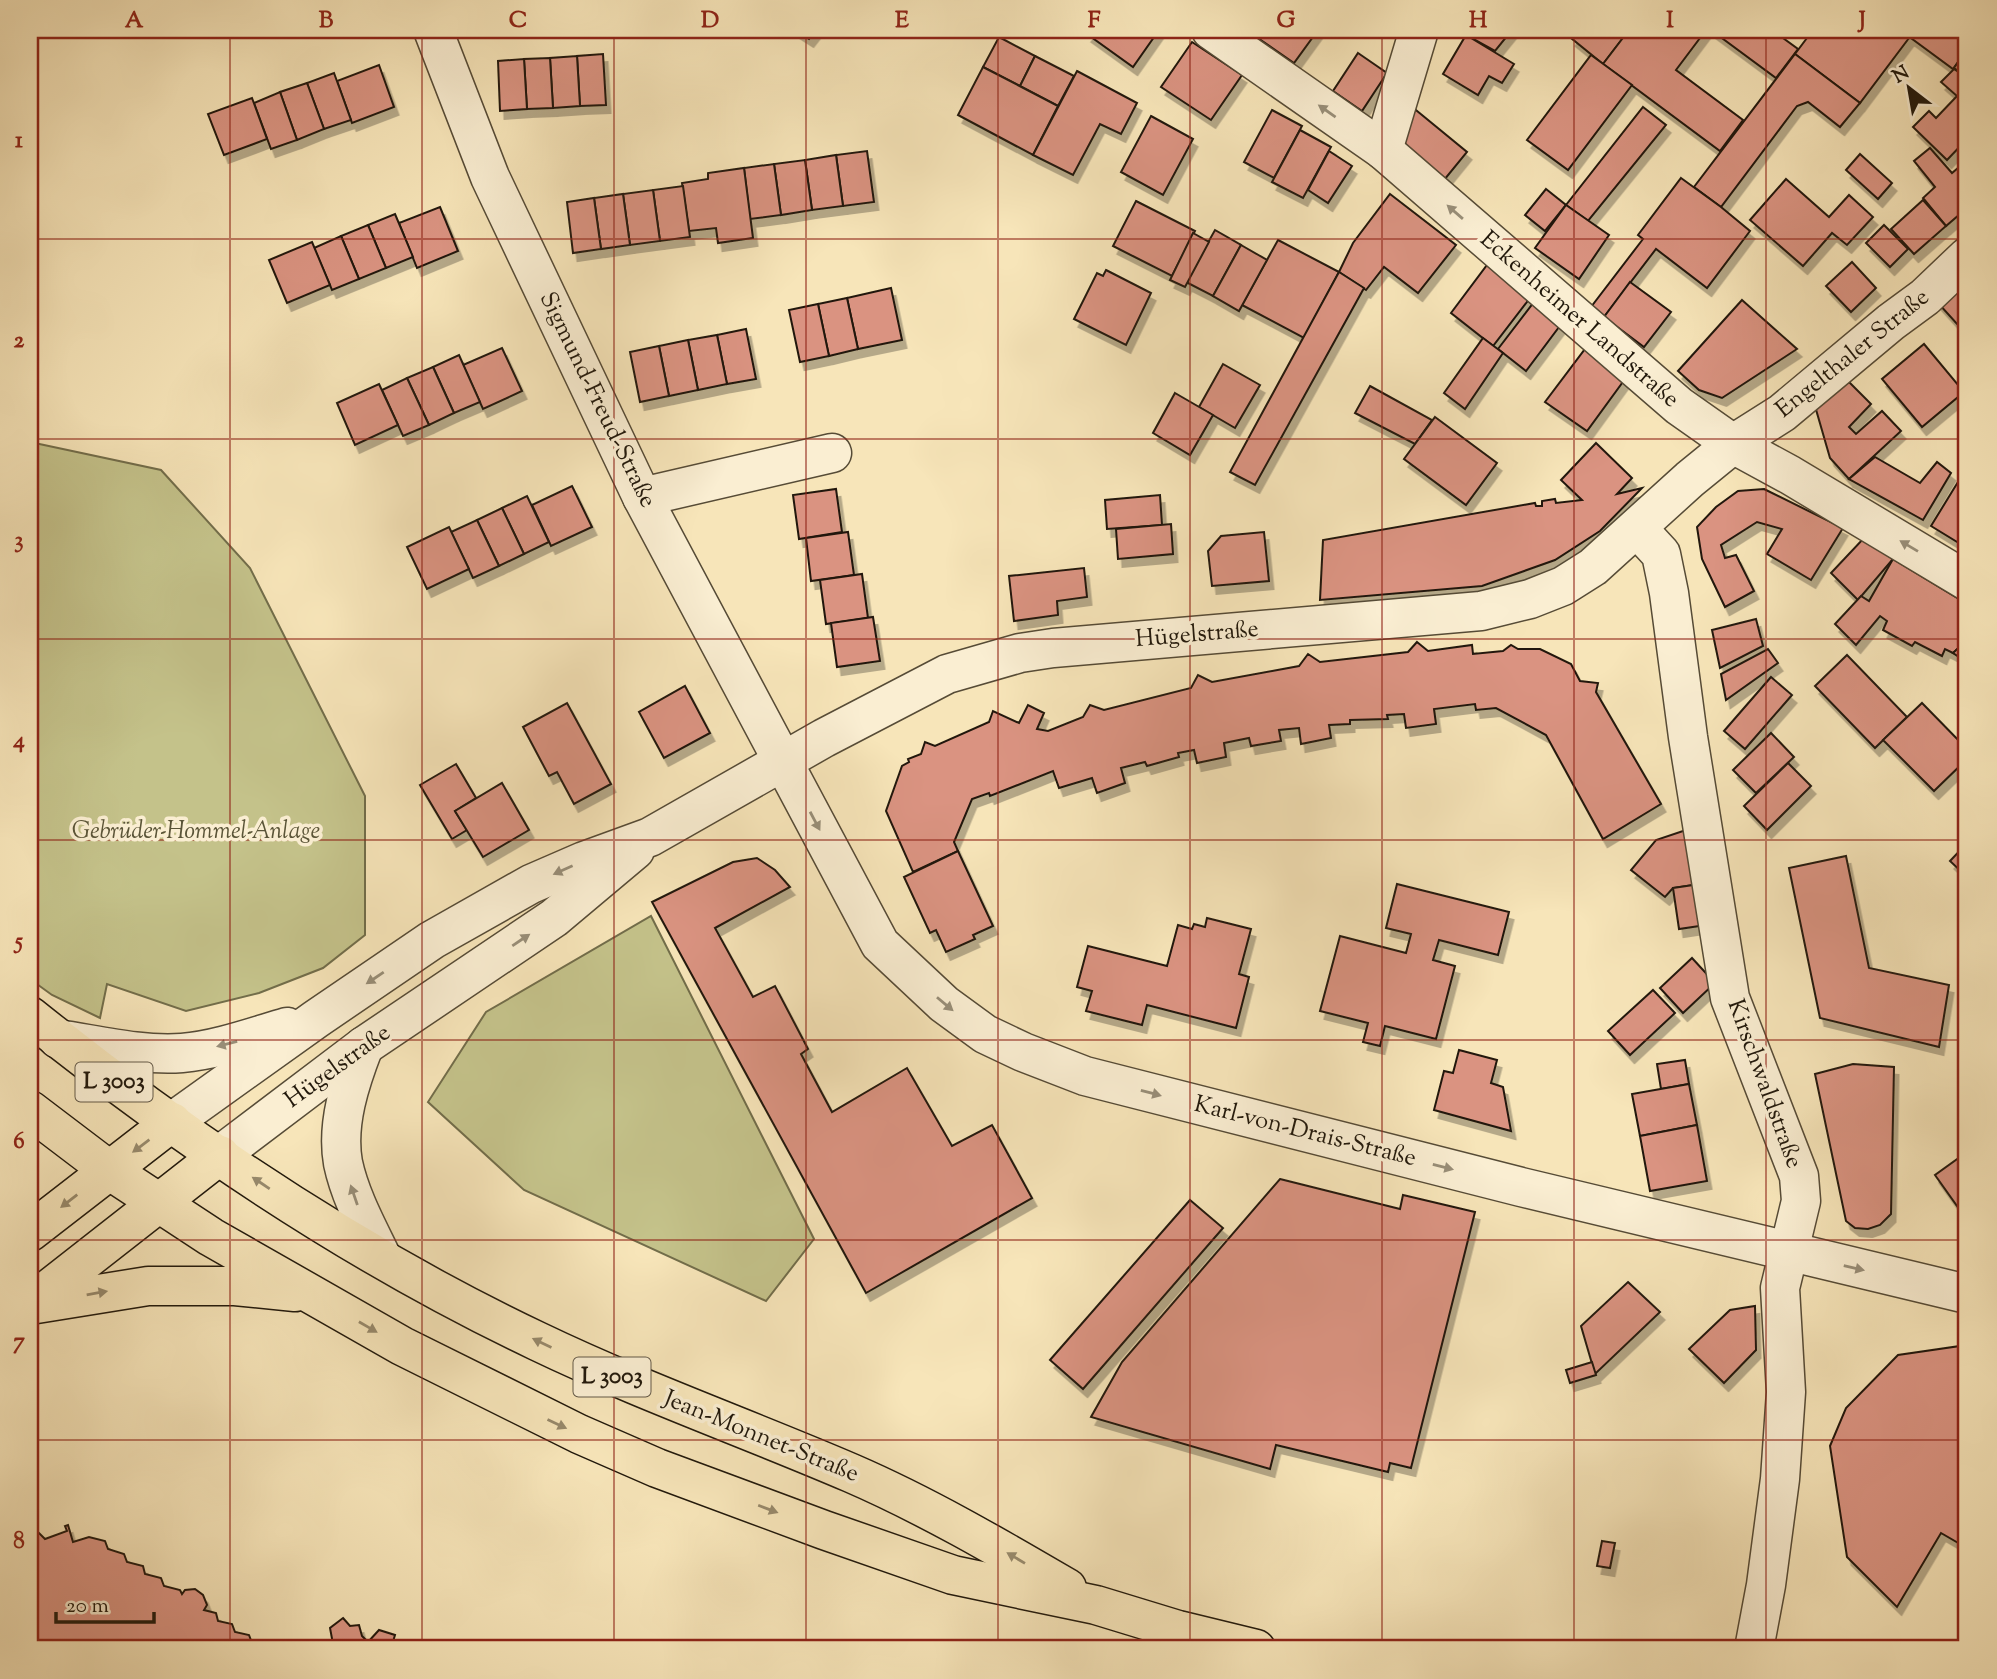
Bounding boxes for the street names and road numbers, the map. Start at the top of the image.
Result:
street label: Eckenheimer Landstraße [1472,224,1686,416]
street label: Engelthaler Straße [1769,281,1937,427]
street label: Sigmund-Freud-Straße [530,286,664,514]
street label: Hügelstraße [1134,613,1260,657]
street label: Kirschwaldstraße [1718,995,1810,1173]
street label: Hügelstraße [278,1017,398,1117]
road number: L 3003 [76,1063,152,1102]
street label: Karl-von-Drais-Straße [1190,1088,1420,1176]
road number: L 3003 [574,1358,650,1396]
street label: Jean-Monnet-Straße [656,1382,864,1492]

